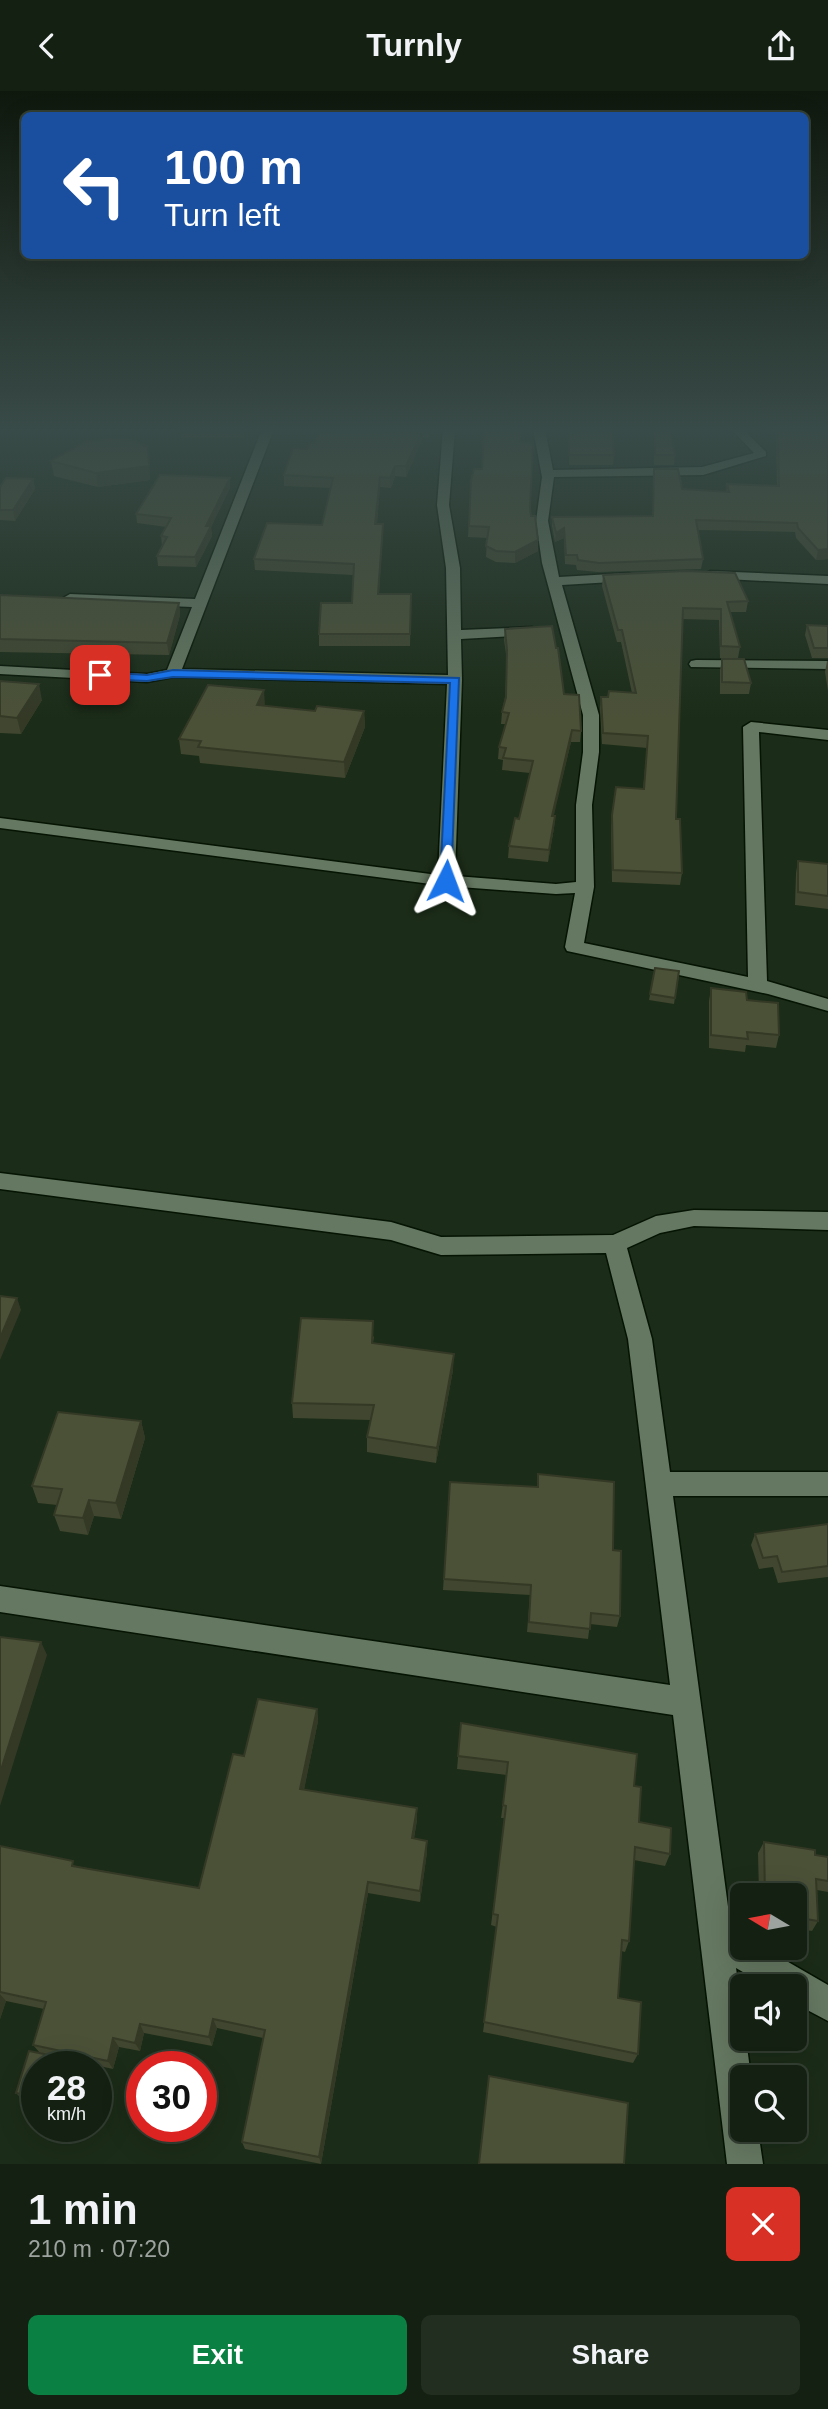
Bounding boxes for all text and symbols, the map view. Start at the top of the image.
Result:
icon: back [28,27,66,65]
text: Turnly [366,27,462,63]
icon: share [762,27,800,65]
icon: left [49,140,140,231]
text: 100 m [164,140,303,194]
text: Turn left [164,197,280,233]
pin [70,645,130,705]
icon: arrive [81,656,119,694]
position arrow [409,844,483,918]
north arrow [730,1883,807,1960]
map controls [730,1883,807,2142]
button: sound [730,1974,807,2051]
speed limit sign: 30 [126,2051,217,2142]
button: search [730,2065,807,2142]
text: 28 [47,2068,86,2107]
text: km/h [47,2104,86,2124]
text: 1 min [28,2186,138,2233]
button: close [726,2187,800,2261]
text: 210 m · 07:20 [28,2236,170,2262]
button: Exit [28,2315,407,2395]
button: Share [421,2315,800,2395]

